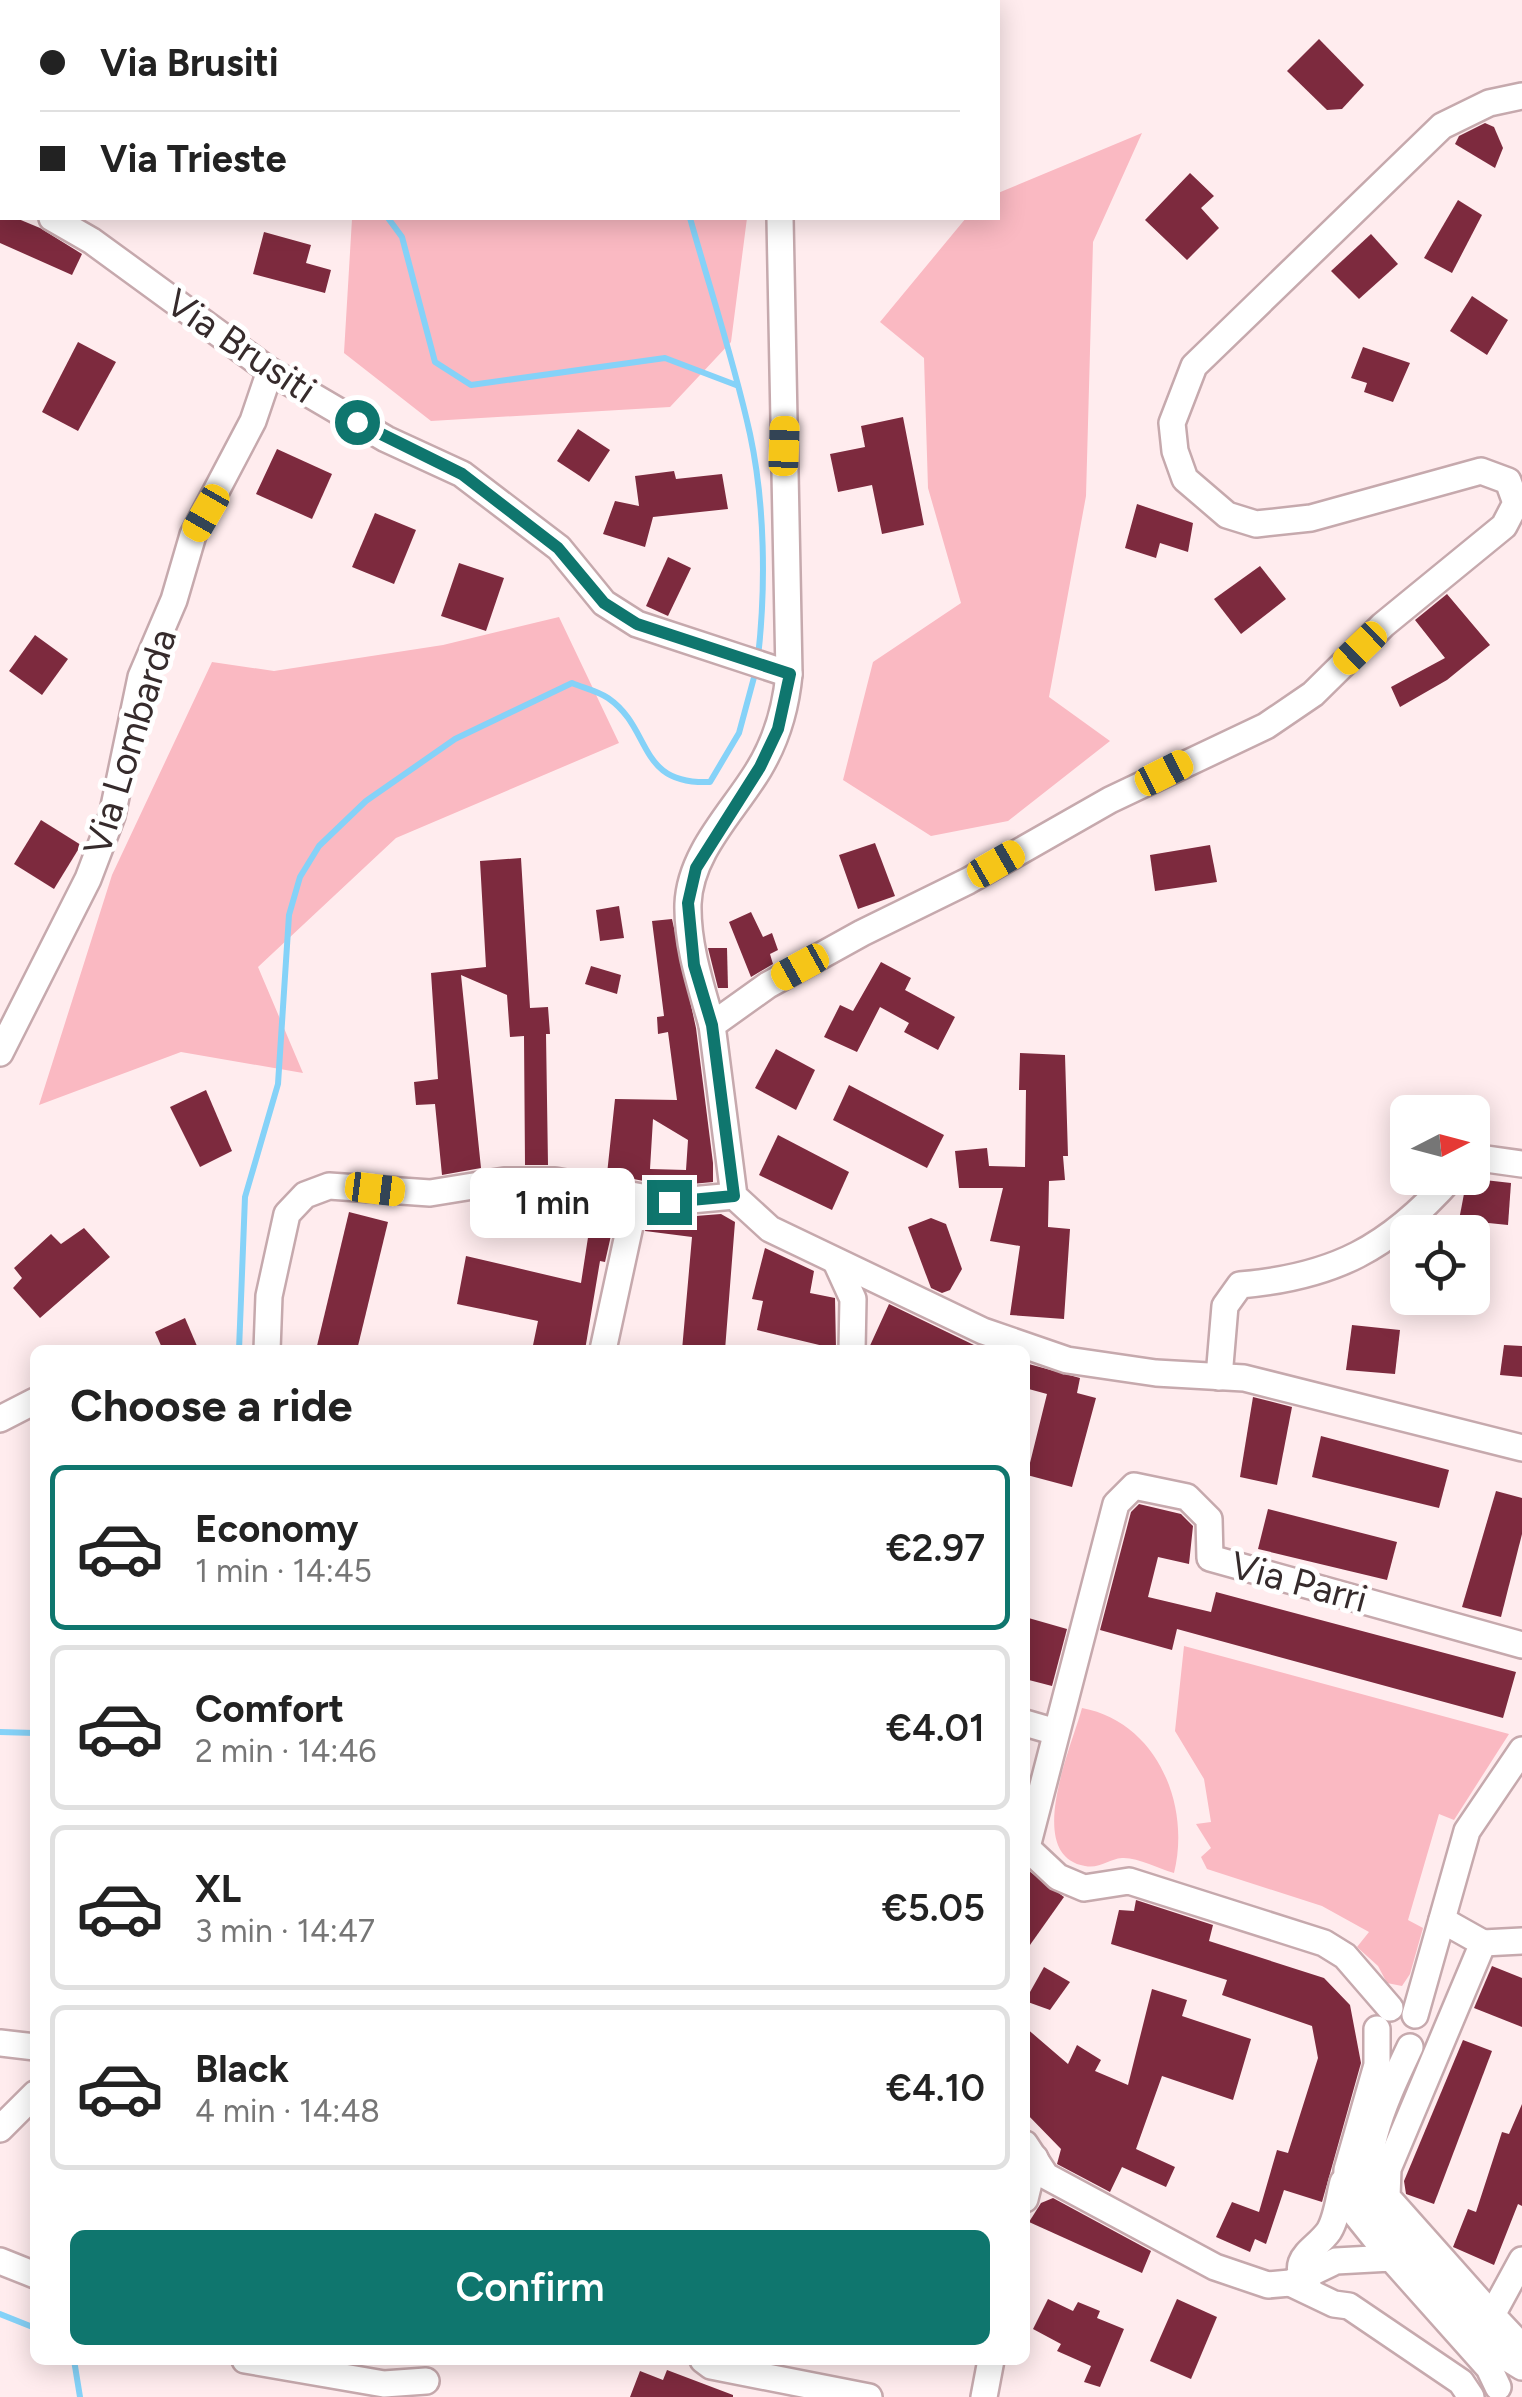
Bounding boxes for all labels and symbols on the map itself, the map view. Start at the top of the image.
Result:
street label: Via Brusiti [157,279,325,413]
route start [335,400,380,445]
car [768,415,800,477]
car [178,480,234,546]
car [1328,616,1392,680]
street label: Via Lombarda [74,623,186,861]
car [1130,746,1198,800]
car [963,836,1029,892]
car [766,939,834,995]
north arrow [1390,1095,1490,1195]
callout: 1 min [469,1167,634,1237]
car [343,1170,407,1208]
route end [647,1180,692,1225]
street label: Via Parri [1226,1542,1372,1622]

